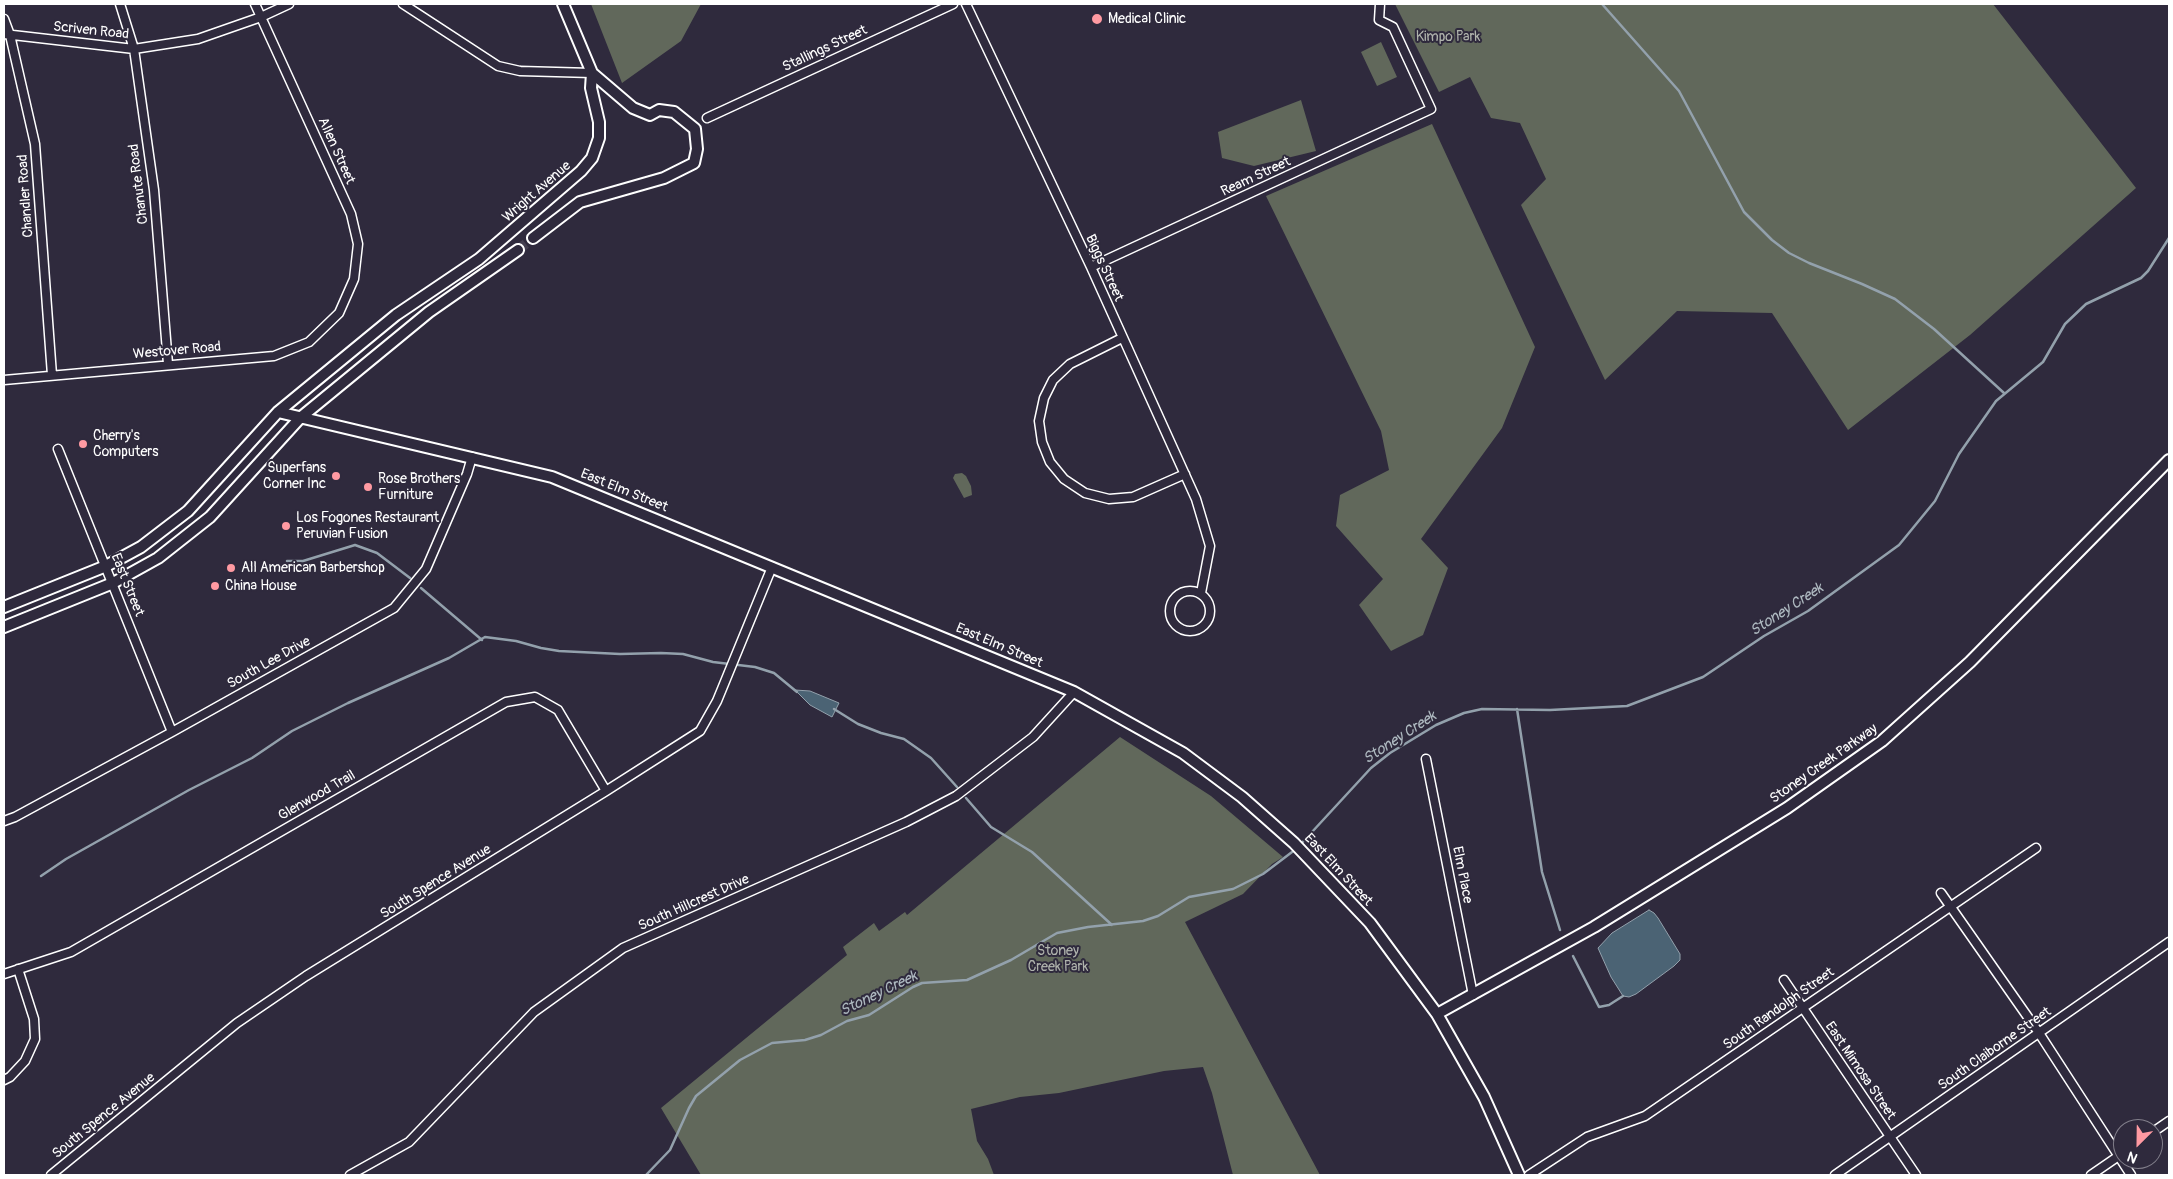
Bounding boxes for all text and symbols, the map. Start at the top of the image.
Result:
place label: Medical Clinic [1108,11,1186,27]
marker: Medical Clinic [1090,12,1104,26]
street label: Scriven Road [52,19,130,43]
street label: Stallings Street [780,22,870,76]
park label: Kimpo Park [1416,29,1480,45]
street label: Allen Street [314,115,358,187]
street label: Chanute Road [126,143,152,225]
street label: Chandler Road [15,154,37,238]
street label: Ream Street [1218,154,1294,200]
street label: Wright Avenue [499,158,575,226]
street label: Biggs Street [1081,232,1127,304]
street label: Westover Road [132,339,222,363]
place label: Cherry's Computers [93,428,159,461]
marker: Cherry's Computers [77,438,89,450]
place label: Superfans Corner Inc [263,460,326,492]
street label: East Elm Street [578,466,670,516]
marker: Superfans Corner Inc [330,470,342,482]
place label: Rose Brothers Furniture [378,471,460,504]
marker: Rose Brothers Furniture [362,481,374,493]
place label: Los Fogones Restaurant Peruvian Fusion [296,510,439,542]
marker: Los Fogones Restaurant Peruvian Fusion [280,520,292,532]
street label: East Street [107,551,147,619]
place label: All American Barbershop [241,560,385,576]
marker: All American Barbershop [225,562,237,574]
place label: China House [225,578,297,594]
marker: China House [209,580,221,592]
water label: Stoney Creek [1747,580,1827,640]
street label: East Elm Street [953,620,1045,672]
street label: South Lee Drive [224,633,314,693]
water label: Stoney Creek [1360,708,1440,768]
street label: Stoney Creek Parkway [1767,721,1881,807]
street label: Glenwood Trail [276,767,358,825]
street label: East Elm Street [1300,830,1376,910]
street label: South Spence Avenue [378,841,494,923]
street label: Elm Place [1448,845,1476,905]
street label: South Hillcrest Drive [636,871,752,935]
park label: Stoney Creek Park [1028,943,1088,976]
street label: South Randolph Street [1720,964,1838,1054]
water label: Stoney Creek [837,968,921,1020]
street label: South Claiborne Street [1935,1004,2055,1094]
street label: East Mimosa Street [1821,1019,1899,1123]
street label: South Spence Avenue [49,1069,159,1163]
north arrow [2113,1119,2163,1169]
text: N [2125,1148,2140,1167]

